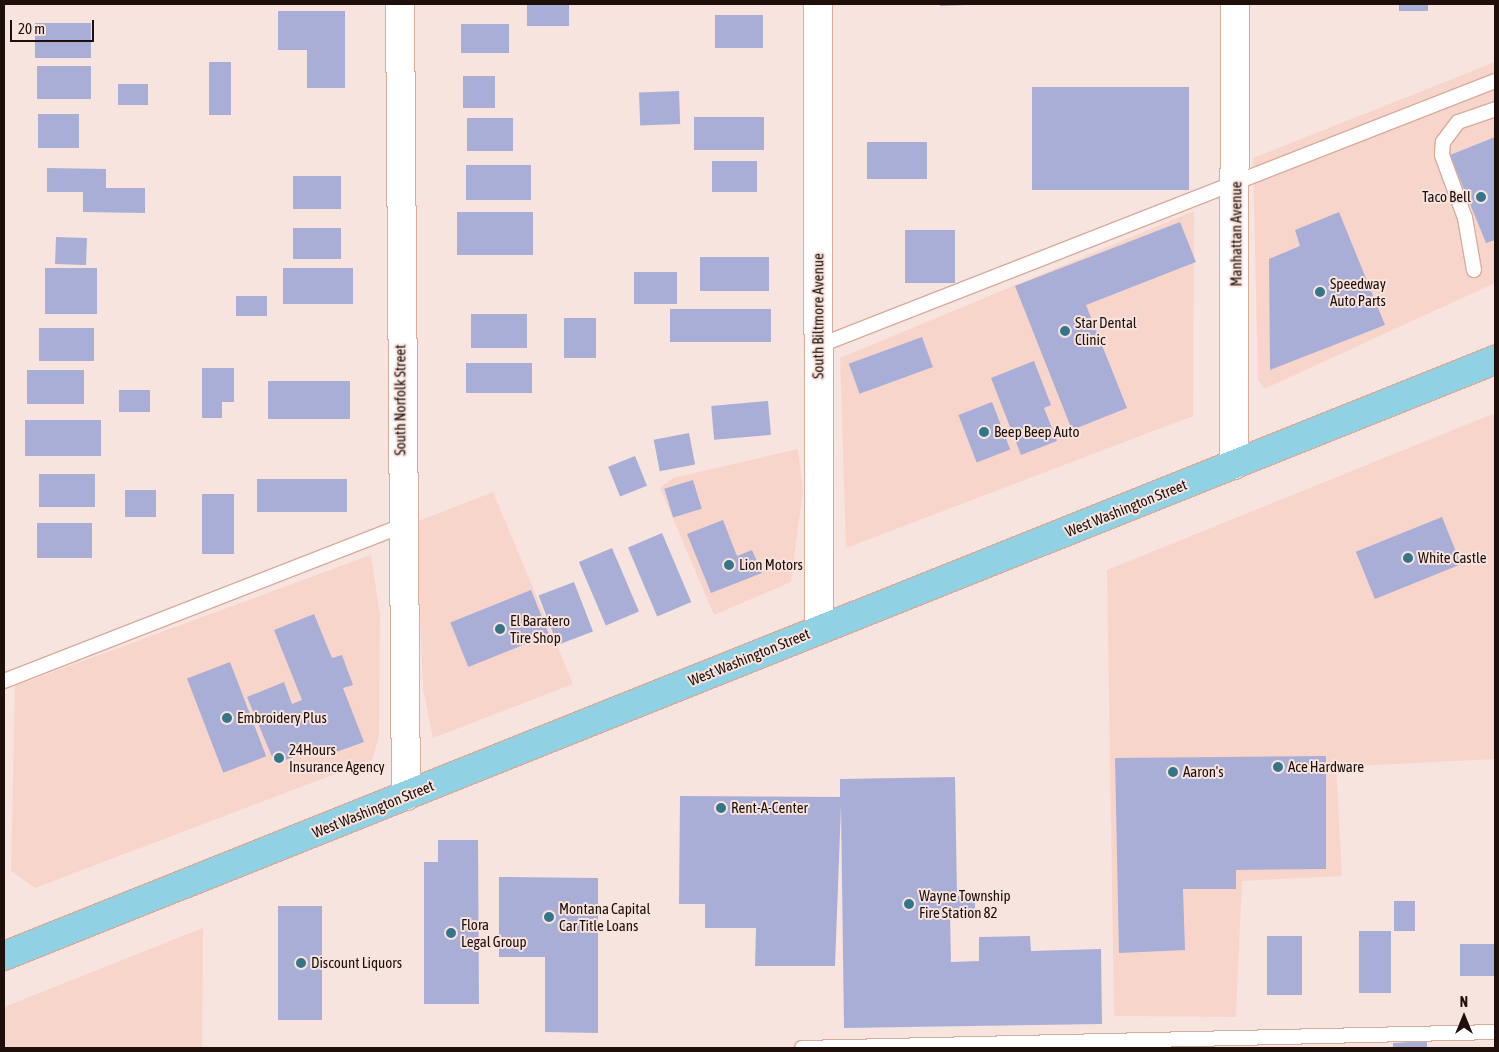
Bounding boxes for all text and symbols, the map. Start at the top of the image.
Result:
scale bar [12,10,96,42]
text: 20 m [18,20,45,37]
street label: Manhattan Avenue [1227,181,1245,287]
place label: Taco Bell [1422,188,1471,206]
marker: Taco Bell [1475,191,1487,203]
street label: South Biltmore Avenue [809,253,827,379]
place label: Speedway Auto Parts [1330,274,1386,309]
marker: Speedway Auto Parts [1314,286,1326,298]
place label: Star Dental Clinic [1075,313,1137,348]
marker: Star Dental Clinic [1059,325,1071,337]
street label: South Norfolk Street [391,344,409,456]
place label: Beep Beep Auto [994,423,1079,441]
marker: Beep Beep Auto [978,426,990,438]
street label: West Washington Street [1063,475,1189,541]
place label: White Castle [1418,549,1487,567]
marker: White Castle [1402,552,1414,564]
place label: Lion Motors [739,556,803,574]
marker: Lion Motors [723,559,735,571]
place label: El Baratero Tire Shop [510,611,570,646]
marker: El Baratero Tire Shop [494,623,506,635]
street label: West Washington Street [686,624,812,690]
place label: Embroidery Plus [237,709,327,727]
marker: Embroidery Plus [221,712,233,724]
place label: 24Hours Insurance Agency [289,740,385,775]
marker: 24Hours Insurance Agency [273,752,285,764]
place label: Ace Hardware [1288,758,1364,776]
marker: Ace Hardware [1272,761,1284,773]
place label: Aaron's [1183,763,1224,781]
marker: Aaron's [1167,766,1179,778]
street label: West Washington Street [310,776,436,842]
place label: Rent-A-Center [731,799,808,817]
marker: Rent-A-Center [715,802,727,814]
place label: Wayne Township Fire Station 82 [919,886,1011,921]
marker: Wayne Township Fire Station 82 [903,898,915,910]
place label: Montana Capital Car Title Loans [559,899,651,934]
marker: Montana Capital Car Title Loans [543,911,555,923]
place label: Flora Legal Group [461,915,527,950]
marker: Flora Legal Group [445,927,457,939]
place label: Discount Liquors [311,954,402,972]
marker: Discount Liquors [295,957,307,969]
north arrow [1439,992,1489,1042]
text: N [1460,994,1468,1010]

